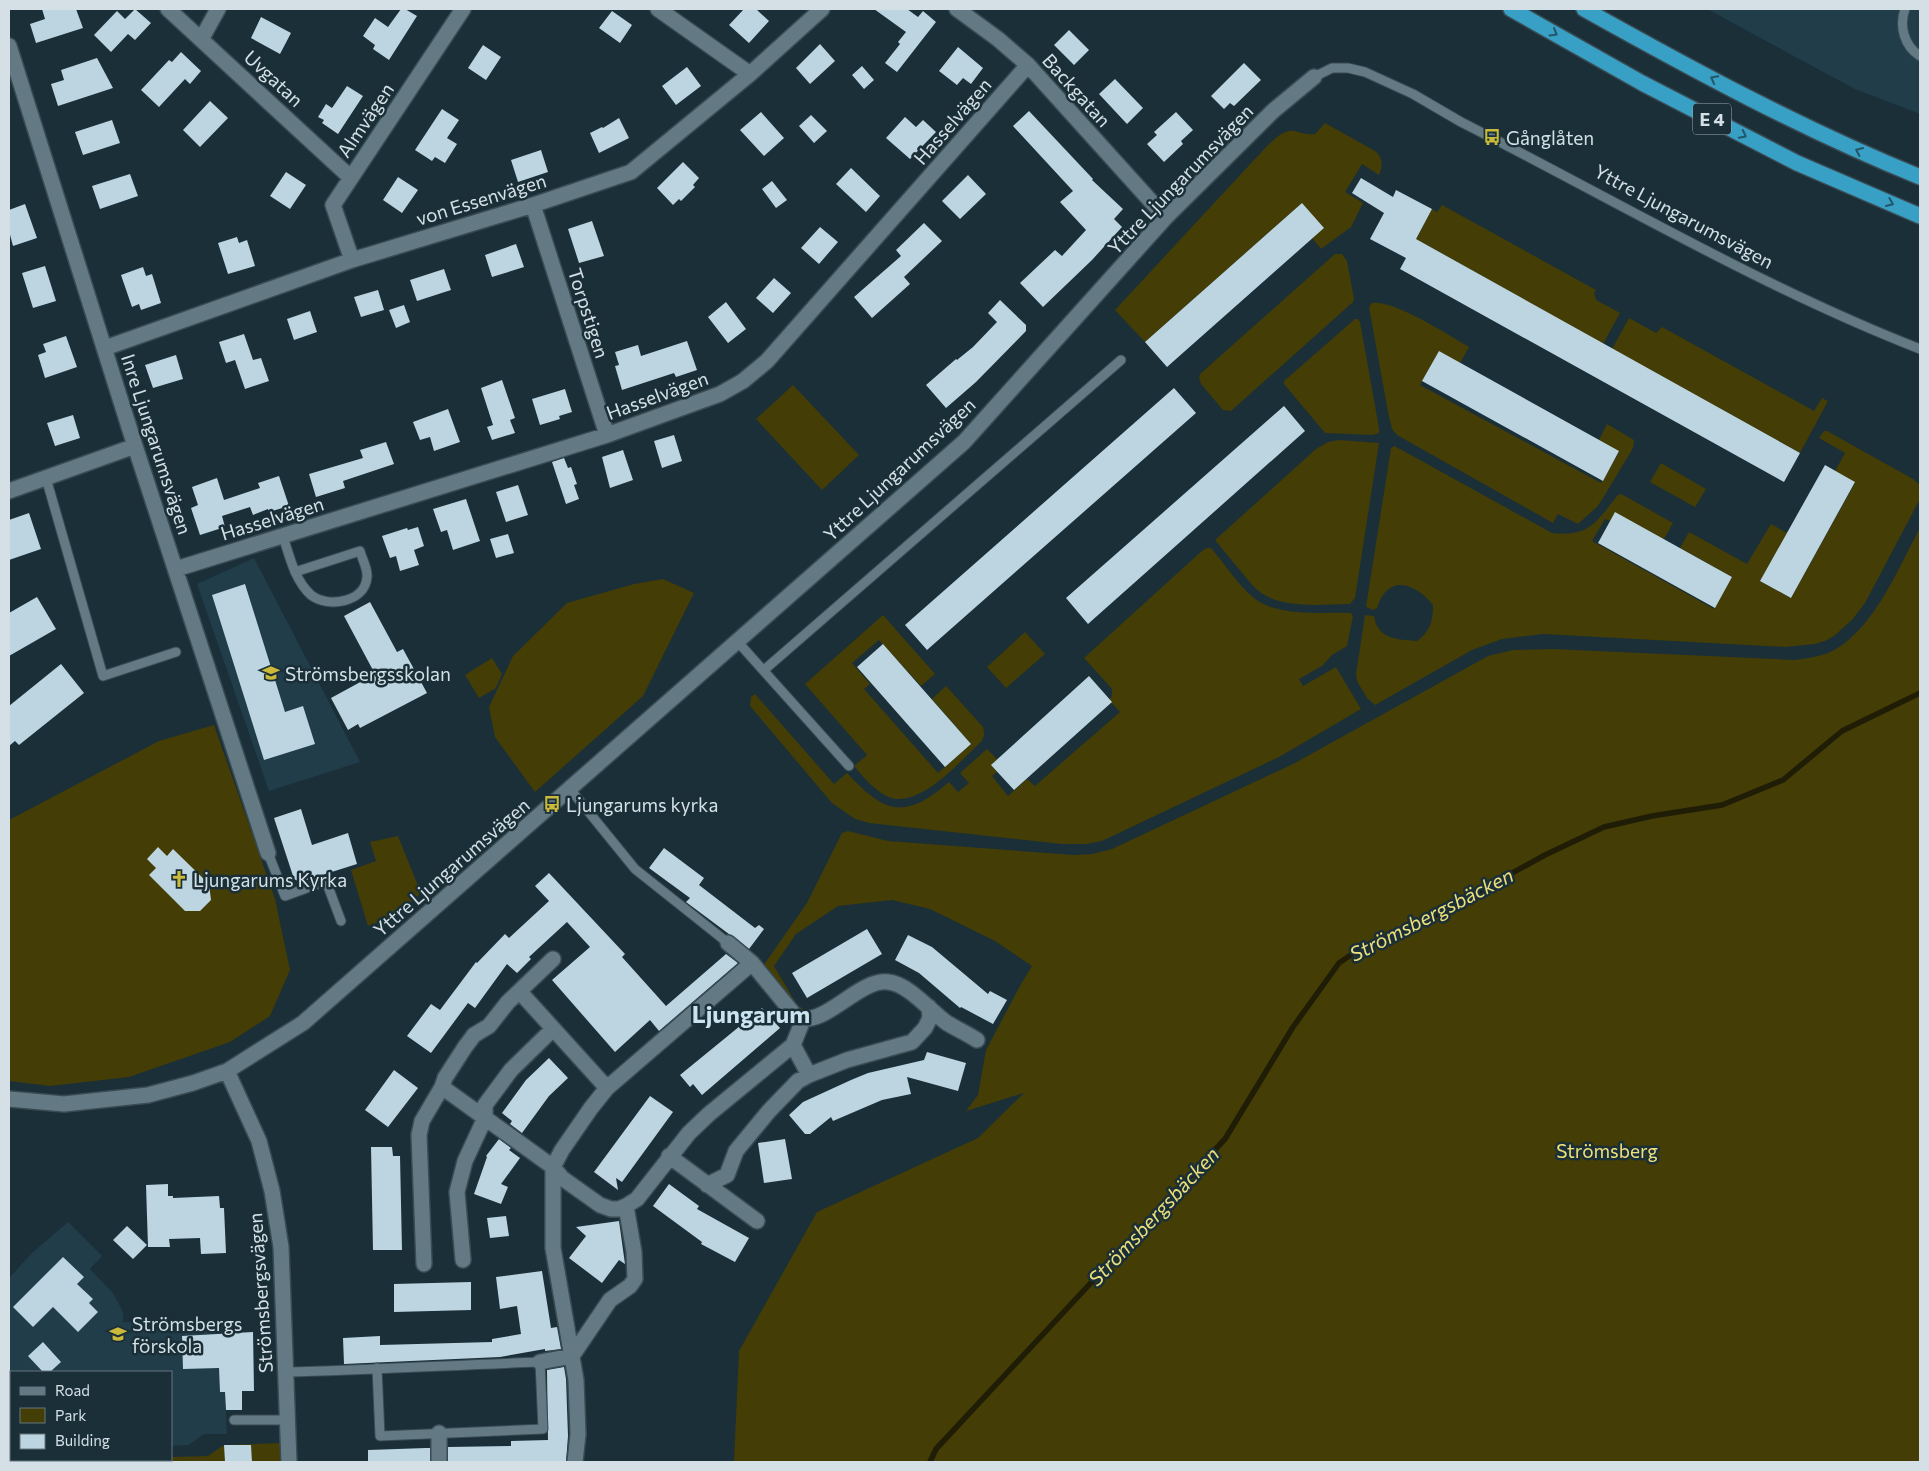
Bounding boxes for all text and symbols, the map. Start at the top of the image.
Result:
one-way arrow [1548,26,1557,36]
street label: Uvgatan [240,45,308,111]
street label: Backgatan [1038,49,1116,131]
street label: Hasselvägen [908,73,996,169]
one-way arrow [1710,75,1719,85]
street label: Almvägen [332,78,398,162]
street label: Yttre Ljungarumsvägen [1102,99,1258,259]
road number: E 4 [1693,104,1731,134]
place label: Gånglåten [1506,126,1594,149]
bus stop icon: Gånglåten [1482,127,1502,147]
one-way arrow [1738,129,1747,139]
one-way arrow [1855,147,1864,158]
street label: Yttre Ljungarumsvägen [1591,159,1777,273]
street label: von Essenvägen [413,168,549,230]
one-way arrow [1885,197,1894,208]
street label: Torpstigen [564,265,614,361]
street label: Inre Ljungarumsvägen [117,351,197,537]
street label: Hasselvägen [603,366,711,424]
street label: Yttre Ljungarumsvägen [818,393,980,545]
street label: Hasselvägen [218,491,326,545]
place label: Strömsbergsskolan [285,662,451,685]
school or university icon: Strömsbergsskolan [261,663,281,683]
street label: Yttre Ljungarumsvägen [368,793,534,941]
place label: Ljungarums kyrka [566,793,718,816]
bus stop icon: Ljungarums kyrka [542,794,562,814]
water label: Strömsbergsbäcken [1345,862,1517,966]
place label: Ljungarums Kyrka [193,868,347,891]
church icon: Ljungarums Kyrka [169,869,189,889]
district label: Ljungarum [692,999,810,1028]
park label: Strömsberg [1556,1139,1658,1162]
water label: Strömsbergsbäcken [1083,1142,1223,1290]
street label: Strömsbergsvägen [243,1212,277,1374]
place label: Strömsbergs förskola [132,1312,242,1357]
school or university icon: Strömsbergs förskola [108,1324,128,1344]
legend [10,1371,172,1461]
text: Road [55,1381,90,1399]
text: Park [55,1406,86,1424]
text: Building [55,1431,110,1449]

